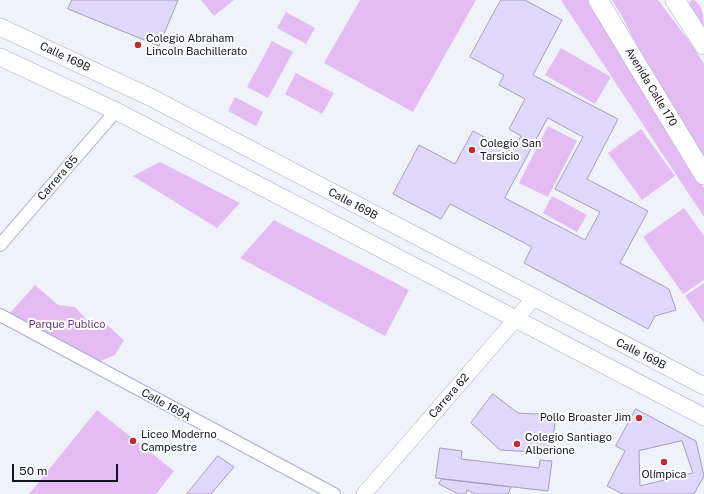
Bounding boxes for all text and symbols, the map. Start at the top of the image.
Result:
place label: Colegio Abraham Lincoln Bachillerato [146,32,247,58]
street label: Calle 169B [38,40,92,74]
marker: Colegio Abraham Lincoln Bachillerato [133,40,143,50]
street label: Avenida Calle 170 [622,45,680,129]
place label: Colegio San Tarsicio [480,137,541,163]
marker: Colegio San Tarsicio [467,145,477,155]
street label: Carrera 65 [35,153,81,203]
street label: Calle 169B [326,185,380,223]
park label: Parque Publico [28,318,106,332]
street label: Calle 169B [614,336,668,372]
street label: Carrera 62 [426,371,472,421]
street label: Calle 169A [139,386,193,424]
place label: Pollo Broaster Jim [540,411,631,425]
marker: Pollo Broaster Jim [634,413,644,423]
place label: Liceo Moderno Campestre [141,428,217,454]
place label: Colegio Santiago Alberione [525,431,612,457]
marker: Liceo Moderno Campestre [128,436,138,446]
marker: Colegio Santiago Alberione [512,439,522,449]
scale bar [14,456,120,482]
marker: Olímpica [659,457,669,467]
text: 50 m [19,464,47,478]
place label: Olímpica [642,468,686,482]

